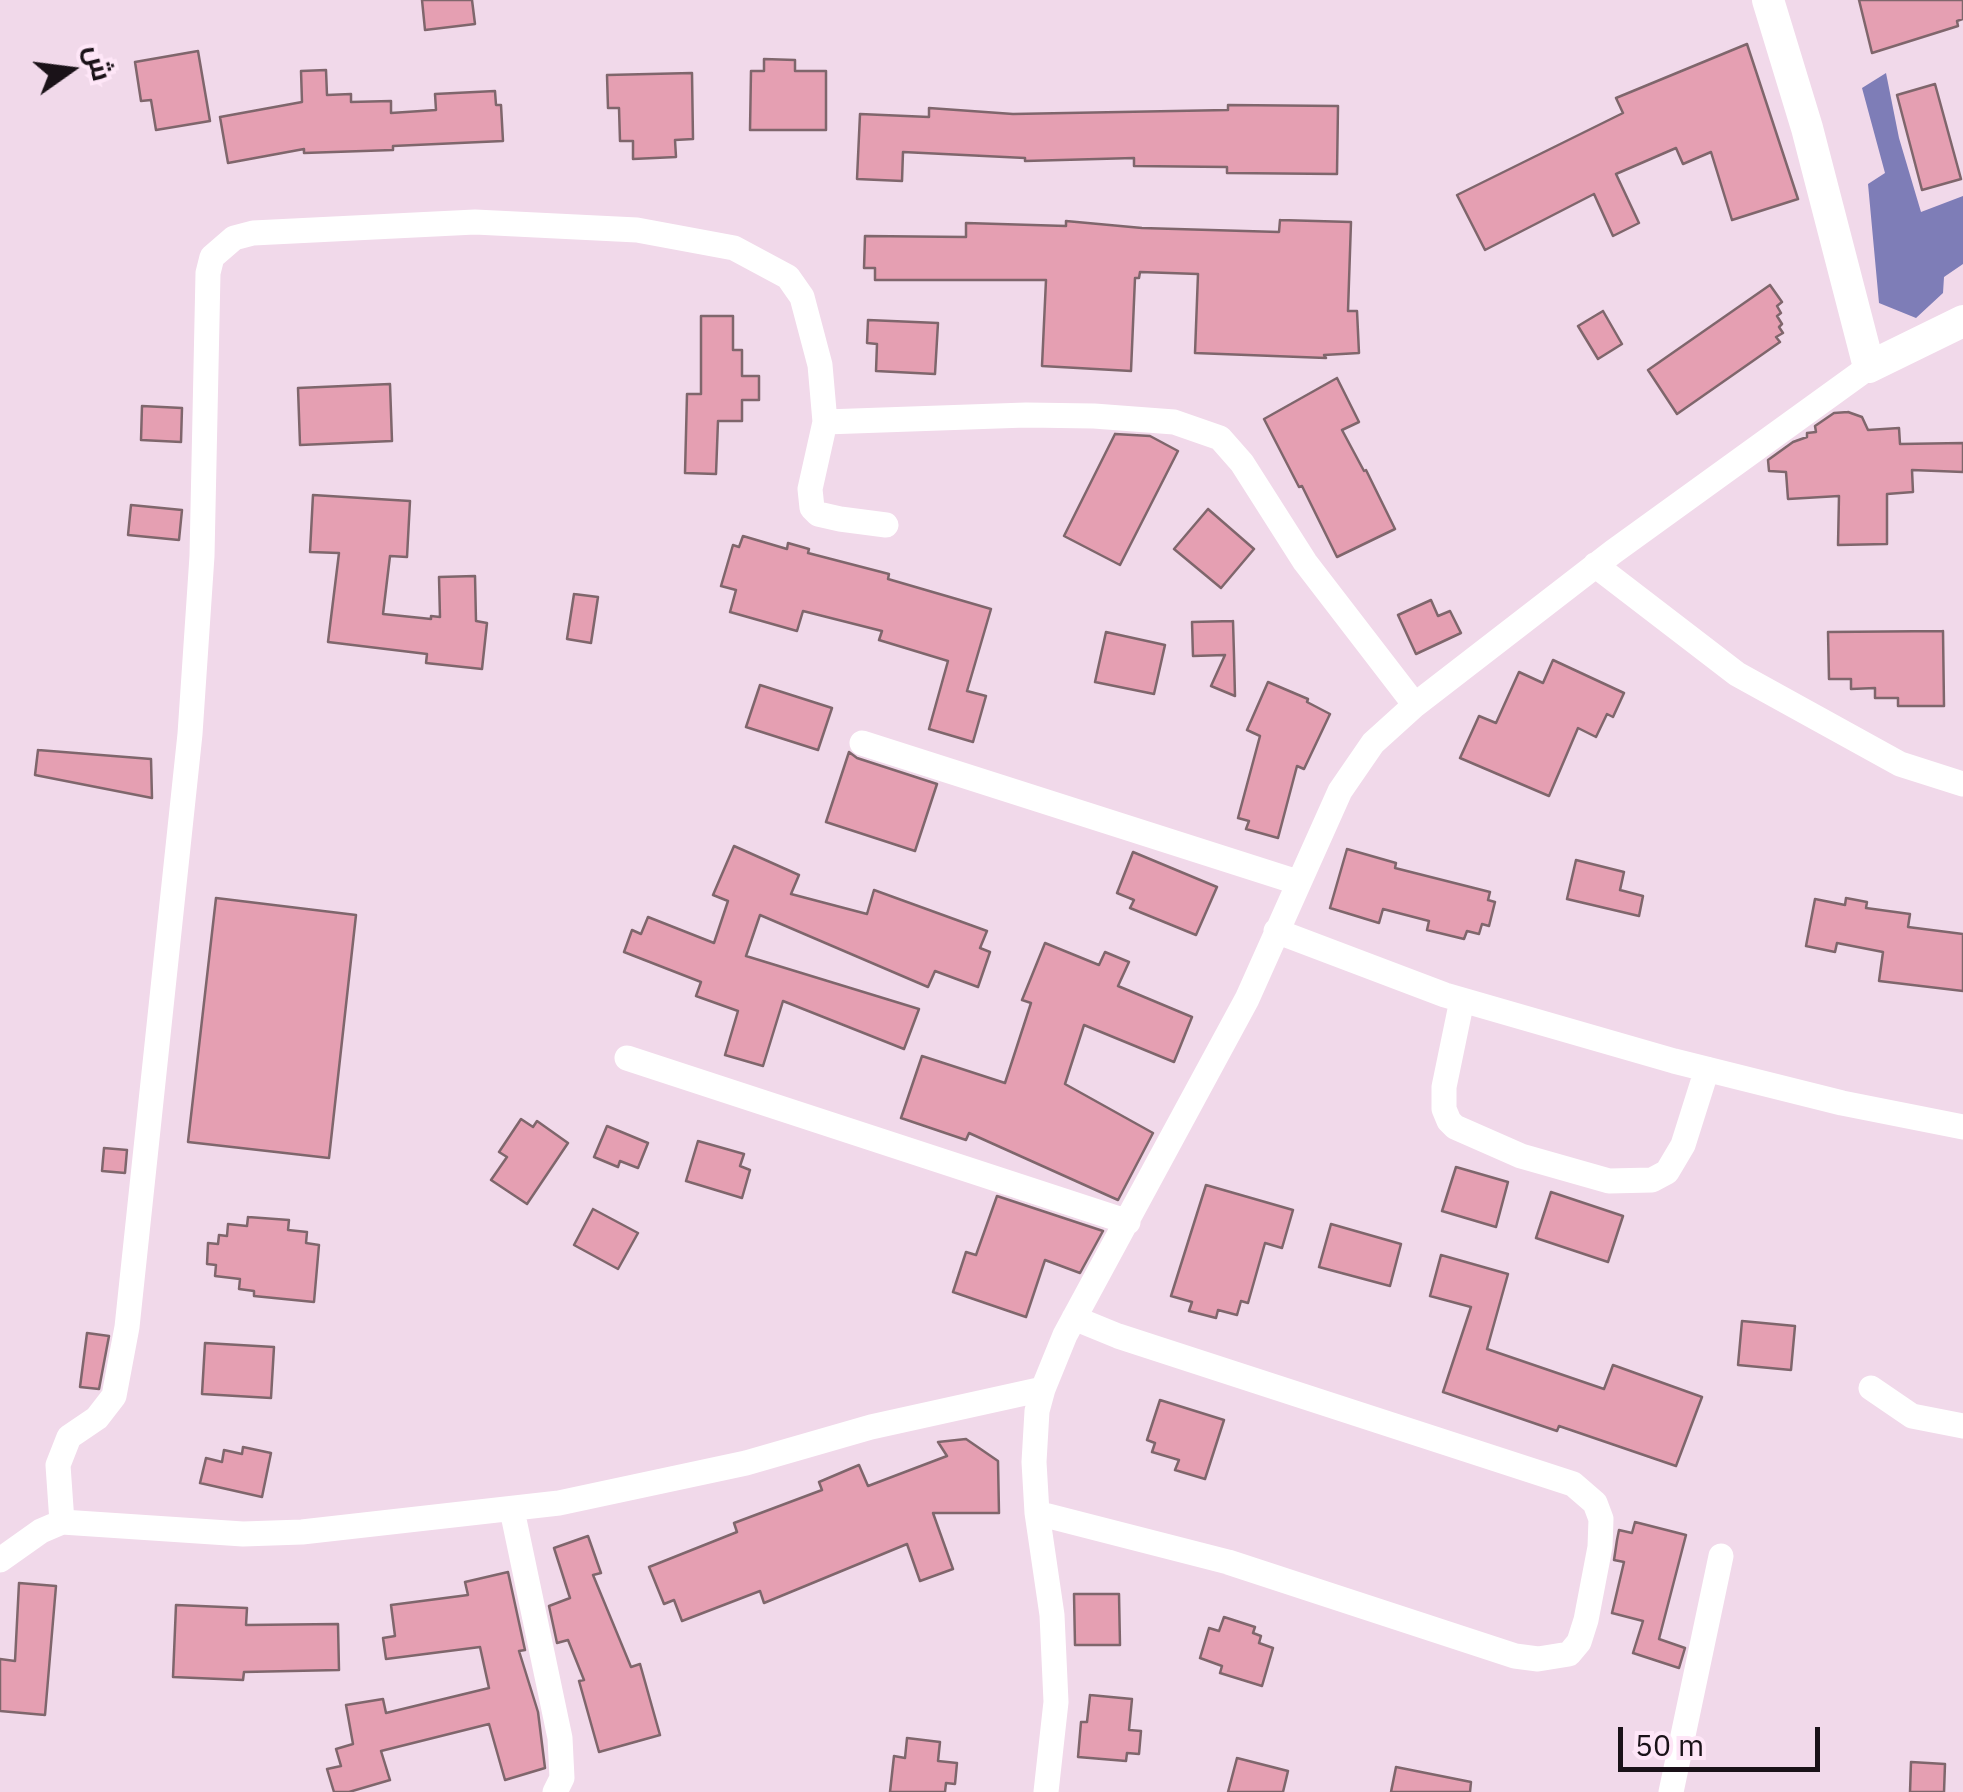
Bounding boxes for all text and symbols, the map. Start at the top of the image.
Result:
north arrow [20,20,120,120]
text: ش [77,41,122,85]
scale bar [1623,1707,1826,1769]
text: 50 m [1635,1725,1704,1764]

